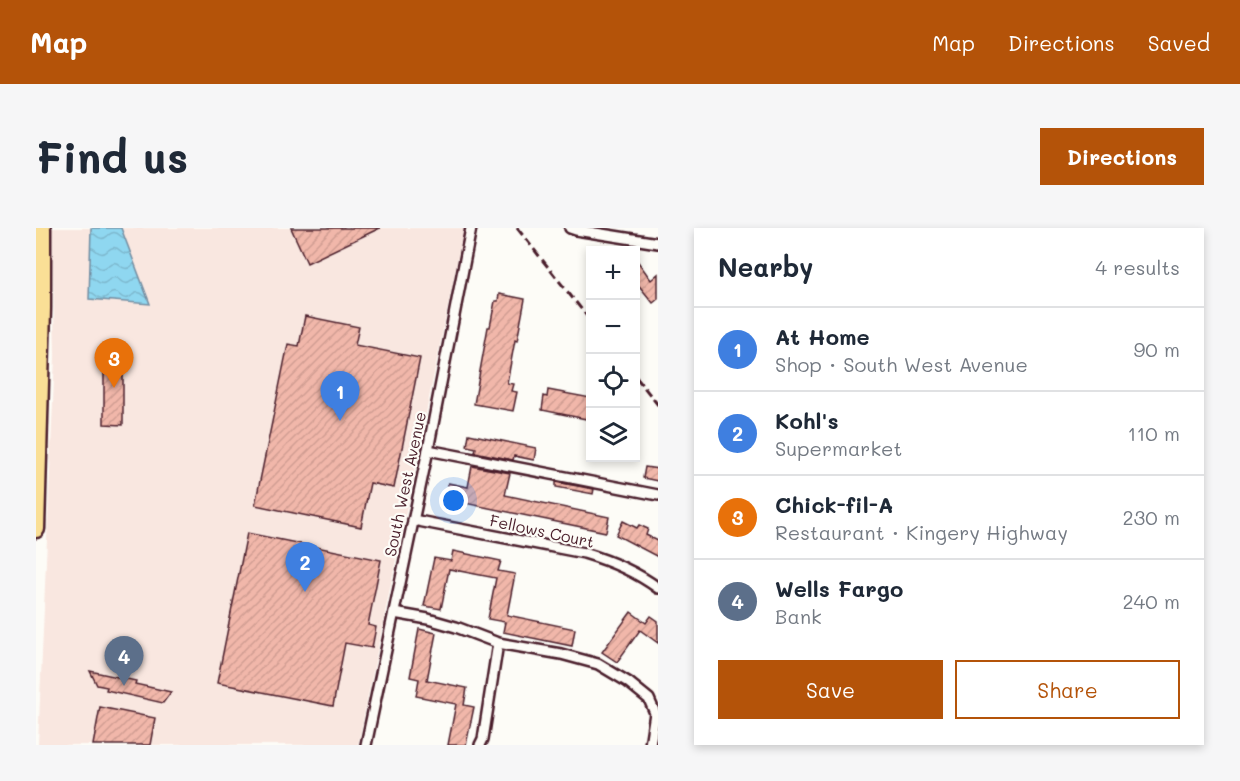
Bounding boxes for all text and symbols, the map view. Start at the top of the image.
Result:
text: Map [30,24,87,60]
text: Map [932,29,975,56]
text: Directions [1008,29,1115,56]
text: Saved [1148,29,1210,56]
button: Directions [1040,128,1204,185]
text: Find us [36,129,188,184]
map controls [586,246,640,462]
button: + [586,246,640,300]
text: Nearby [718,250,813,284]
text: 4 results [1095,254,1180,280]
button: − [586,300,640,354]
text: At Home [775,322,870,351]
text: 1 [733,336,742,362]
text: 90 m [1134,336,1180,362]
pin: 3 [94,338,134,388]
text: Shop · South West Avenue [775,351,1028,377]
button: locate [586,354,640,408]
pin: 1 [320,372,360,421]
text: Kohl's [775,406,839,435]
button: layers [586,408,640,462]
street label: South West Avenue [379,409,430,558]
text: 2 [732,420,743,446]
text: 110 m [1127,420,1180,446]
text: Supermarket [775,435,902,461]
your location [439,486,468,515]
text: Chick-fil-A [775,490,893,519]
text: 3 [732,504,744,530]
text: 230 m [1122,504,1180,530]
street label: Fellows Court [488,509,596,552]
text: Restaurant · Kingery Highway [775,519,1068,545]
pin: 2 [286,542,324,592]
text: Wells Fargo [775,574,903,603]
text: 4 [731,588,744,614]
text: 240 m [1122,588,1180,614]
text: Bank [775,603,822,629]
pin: 4 [104,636,143,686]
button: Save [718,660,943,719]
button: Share [955,660,1180,719]

